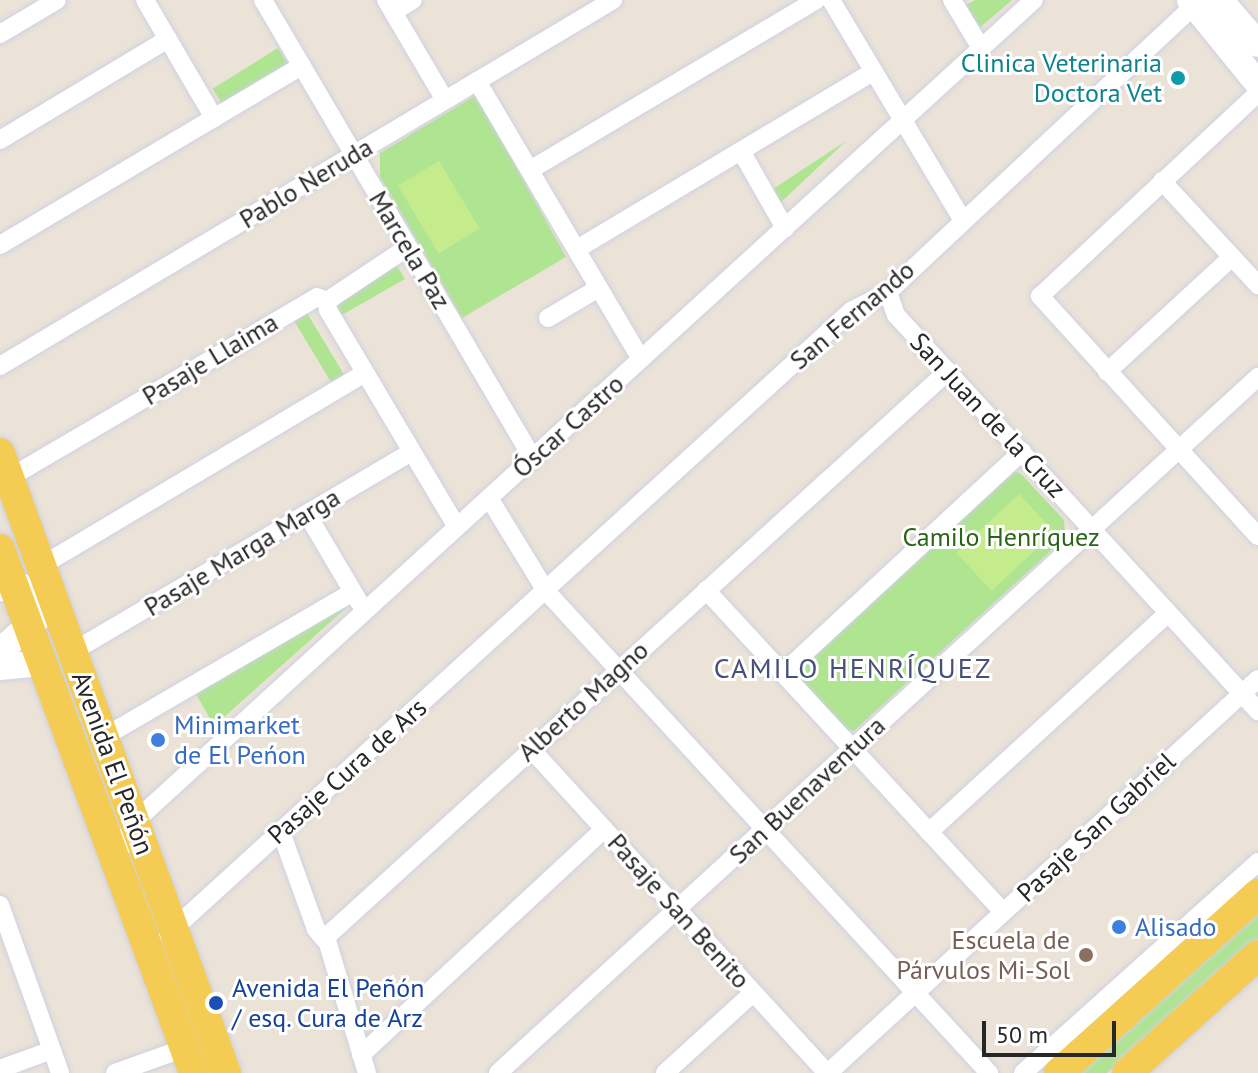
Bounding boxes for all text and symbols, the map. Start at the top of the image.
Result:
place label: Clinica Veterinaria Doctora Vet [960,47,1162,108]
marker: Clinica Veterinaria Doctora Vet [1169,69,1187,87]
street label: Pablo Neruda [234,131,378,235]
street label: Marcela Paz [363,185,457,315]
street label: San Fernando [784,254,920,376]
street label: Pasaje Llaima [137,306,283,412]
street label: San Juan de la Cruz [904,326,1072,504]
street label: Óscar Castro [506,368,630,484]
street label: Pasaje Marga Marga [139,481,345,623]
park label: Camilo Henríquez [902,521,1100,553]
street label: Alberto Magno [511,634,655,768]
district label: CAMILO HENRÍQUEZ [714,651,992,685]
street label: Avenida El Peñón [65,667,161,859]
street label: Pasaje Cura de Ars [261,691,433,851]
place label: Minimarket de El Peńon [174,709,306,770]
street label: San Buenaventura [723,710,891,870]
marker: Minimarket de El Peńon [149,731,167,749]
street label: Pasaje San Gabriel [1010,746,1182,908]
street label: Pasaje San Benito [601,827,757,995]
place label: Alisado [1135,911,1217,943]
marker: Alisado [1110,918,1128,936]
place label: Escuela de Párvulos Mi-Sol [896,924,1070,986]
marker: Escuela de Párvulos Mi-Sol [1077,946,1095,964]
place label: Avenida El Peñón / esq. Cura de Arz [232,972,426,1034]
marker: Avenida El Peñón / esq. Cura de Arz [207,994,225,1012]
scale bar [986,1005,1120,1055]
text: 50 m [996,1019,1048,1050]

